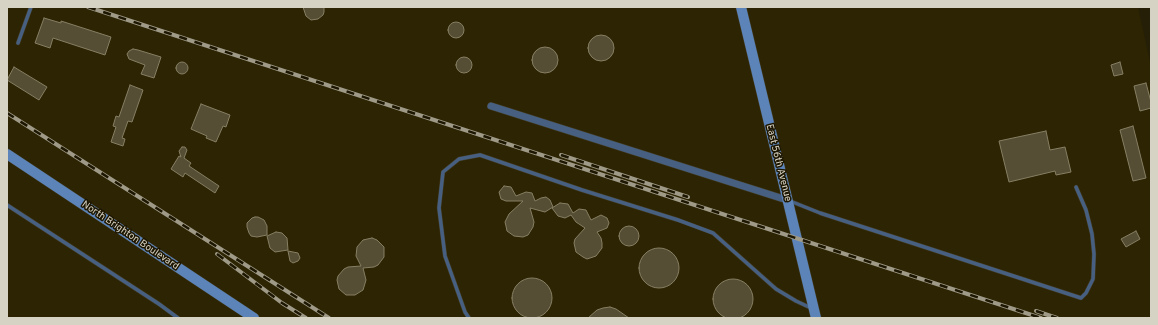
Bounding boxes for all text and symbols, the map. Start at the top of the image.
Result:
street label: East 56th Avenue [763,123,793,203]
street label: North Brighton Boulevard [79,199,181,273]

